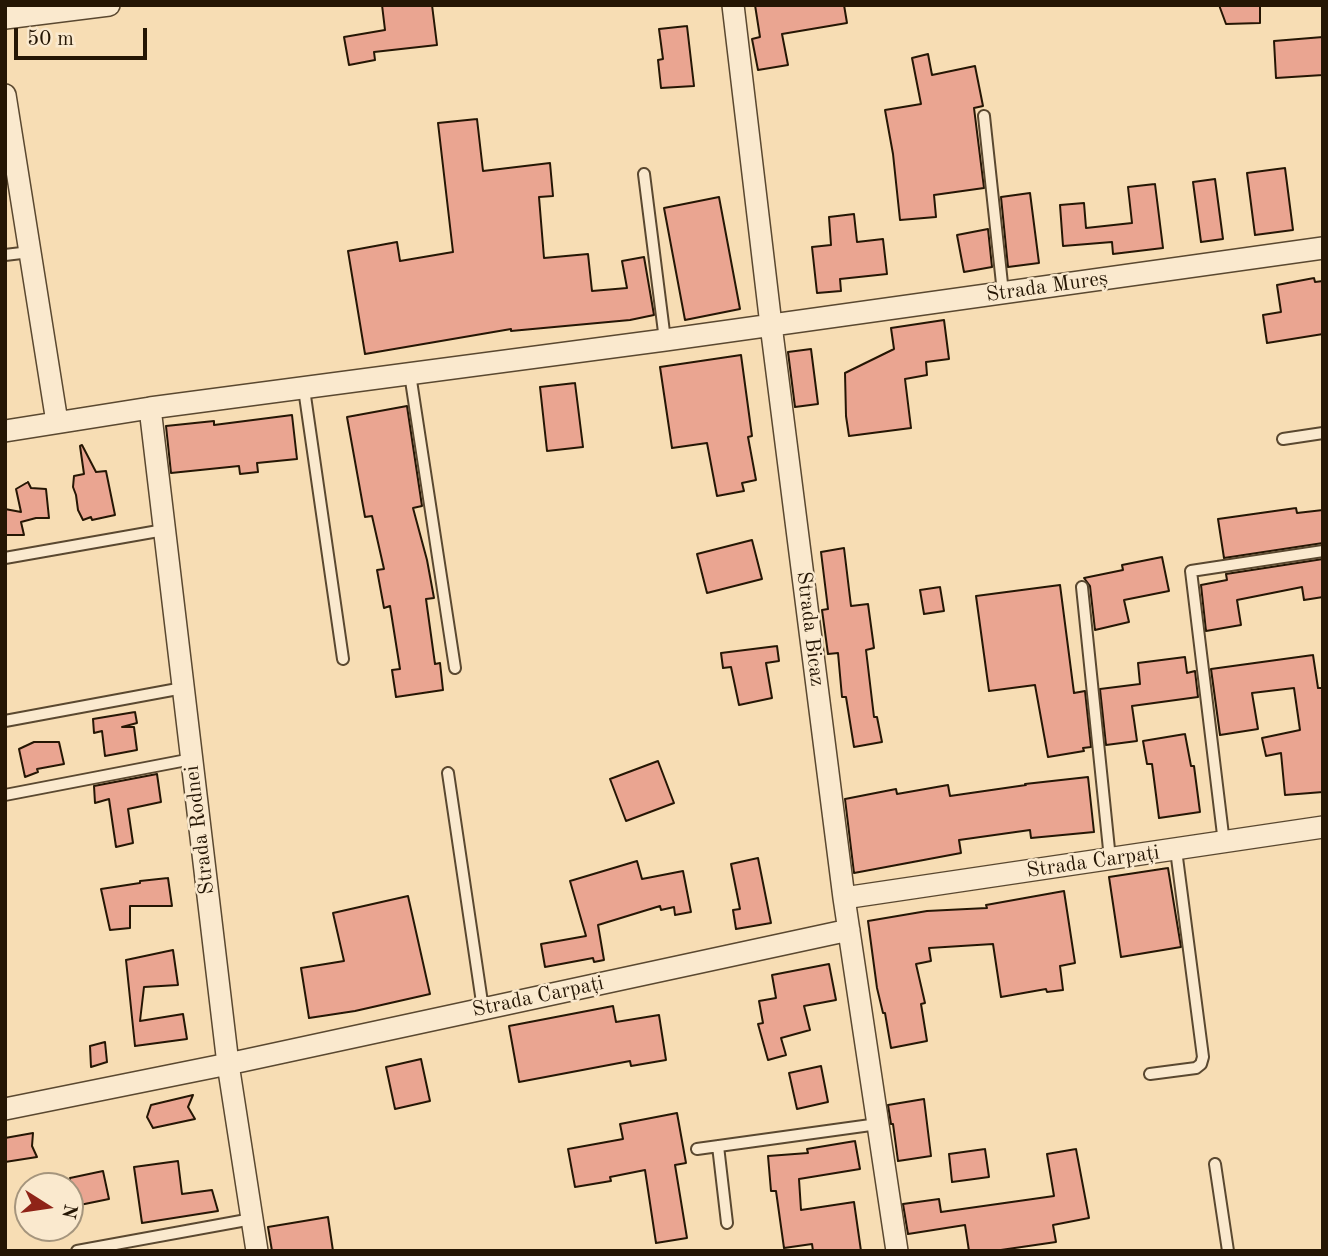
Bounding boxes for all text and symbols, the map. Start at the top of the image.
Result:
scale bar [18,14,150,58]
text: 50 m [27,29,74,50]
street label: Strada Mureș [984,266,1110,308]
street label: Strada Bicaz [790,570,830,688]
street label: Strada Rodnei [180,764,220,896]
street label: Strada Carpați [1025,840,1161,884]
street label: Strada Carpați [470,971,606,1023]
north arrow [14,1172,84,1242]
text: N [57,1202,79,1220]

